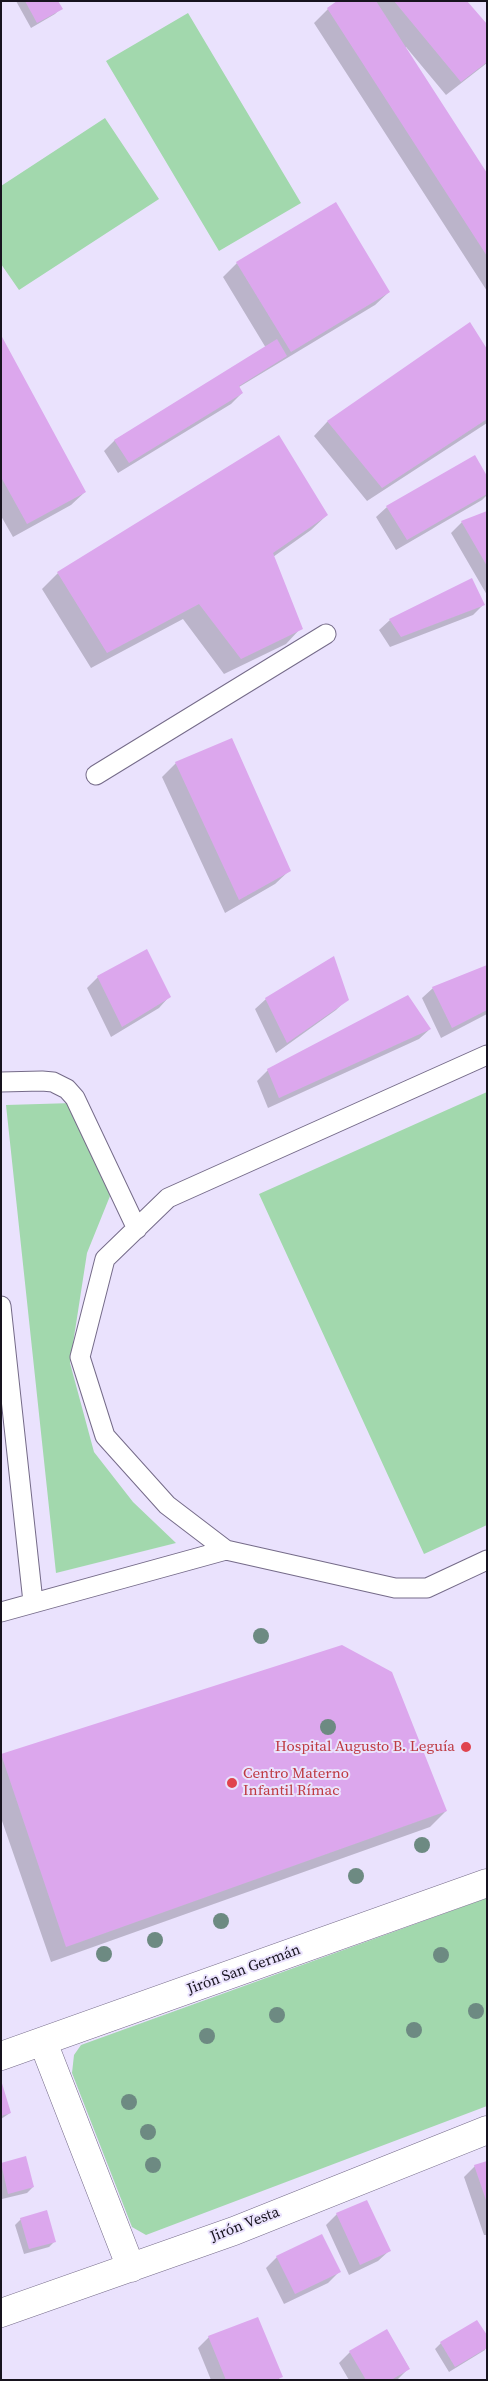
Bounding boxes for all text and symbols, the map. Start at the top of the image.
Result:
place label: Hospital Augusto B. Leguía [275,1738,455,1756]
marker: Hospital Augusto B. Leguía [459,1740,473,1754]
place label: Centro Materno Infantil Rímac [243,1765,349,1800]
marker: Centro Materno Infantil Rímac [225,1776,239,1790]
street label: Jirón San Germán [185,1941,303,1999]
street label: Jirón Vesta [208,2204,282,2246]

